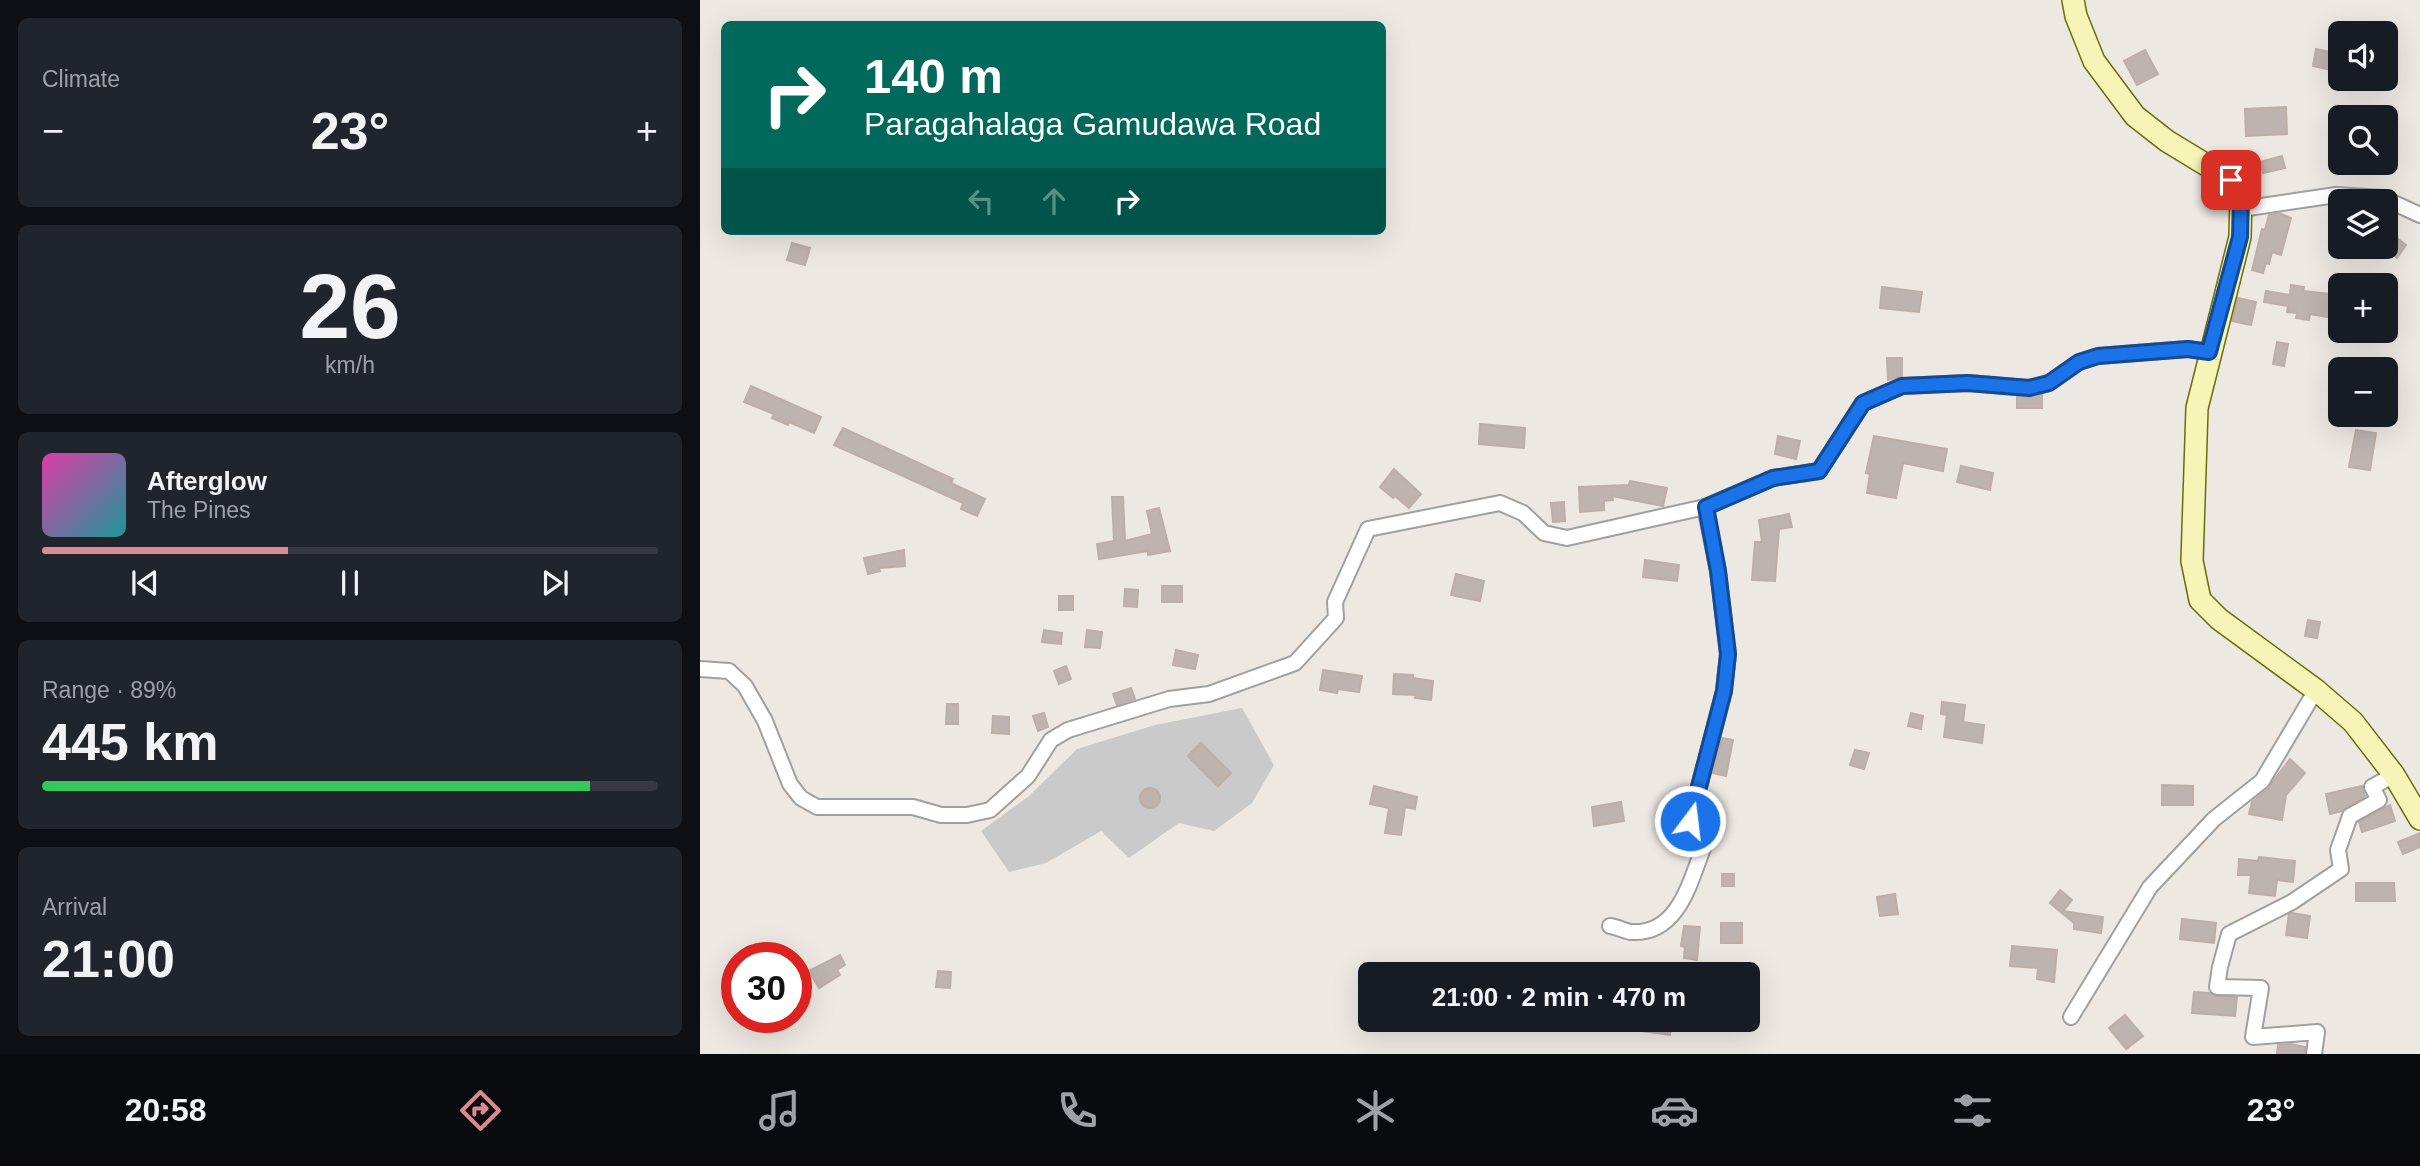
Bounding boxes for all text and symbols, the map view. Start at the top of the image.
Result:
map controls [2328,21,2398,427]
button: sound [2328,21,2398,91]
icon: right [749,49,840,140]
text: 140 m [864,49,1003,103]
text: Climate [42,66,120,92]
text: 23° [311,102,389,160]
button: search [2328,105,2398,175]
text: Paragahalaga Gamudawa Road [864,106,1321,142]
text: − [42,110,64,152]
text: + [636,110,658,152]
pin [2201,150,2261,210]
icon: arrive [2212,161,2250,199]
icon: left [962,182,1000,220]
icon: ahead [1035,182,1073,220]
icon: right [1108,182,1146,220]
button: layers [2328,189,2398,259]
text: 26 [299,256,401,357]
button: + [2328,273,2398,343]
text: km/h [325,352,375,378]
button: − [2328,357,2398,427]
text: Afterglow [147,466,267,496]
text: The Pines [147,497,251,523]
icon: previous [126,564,164,602]
icon: pause [331,564,369,602]
icon: next [536,564,574,602]
text: Range · 89% [42,677,176,703]
text: 445 km [42,713,218,771]
position arrow [1653,784,1727,858]
text: Arrival [42,894,107,920]
text: 21:00 [42,930,175,988]
speed limit sign: 30 [721,942,812,1033]
text: 21:00 · 2 min · 470 m [1432,982,1686,1012]
icon: directions [456,1086,505,1135]
icon: music [755,1086,804,1135]
icon: phone [1053,1086,1102,1135]
icon: climate [1351,1086,1400,1135]
icon: car [1650,1086,1699,1135]
icon: filters [1948,1086,1997,1135]
text: 20:58 [125,1092,207,1128]
text: 23° [2247,1092,2295,1128]

